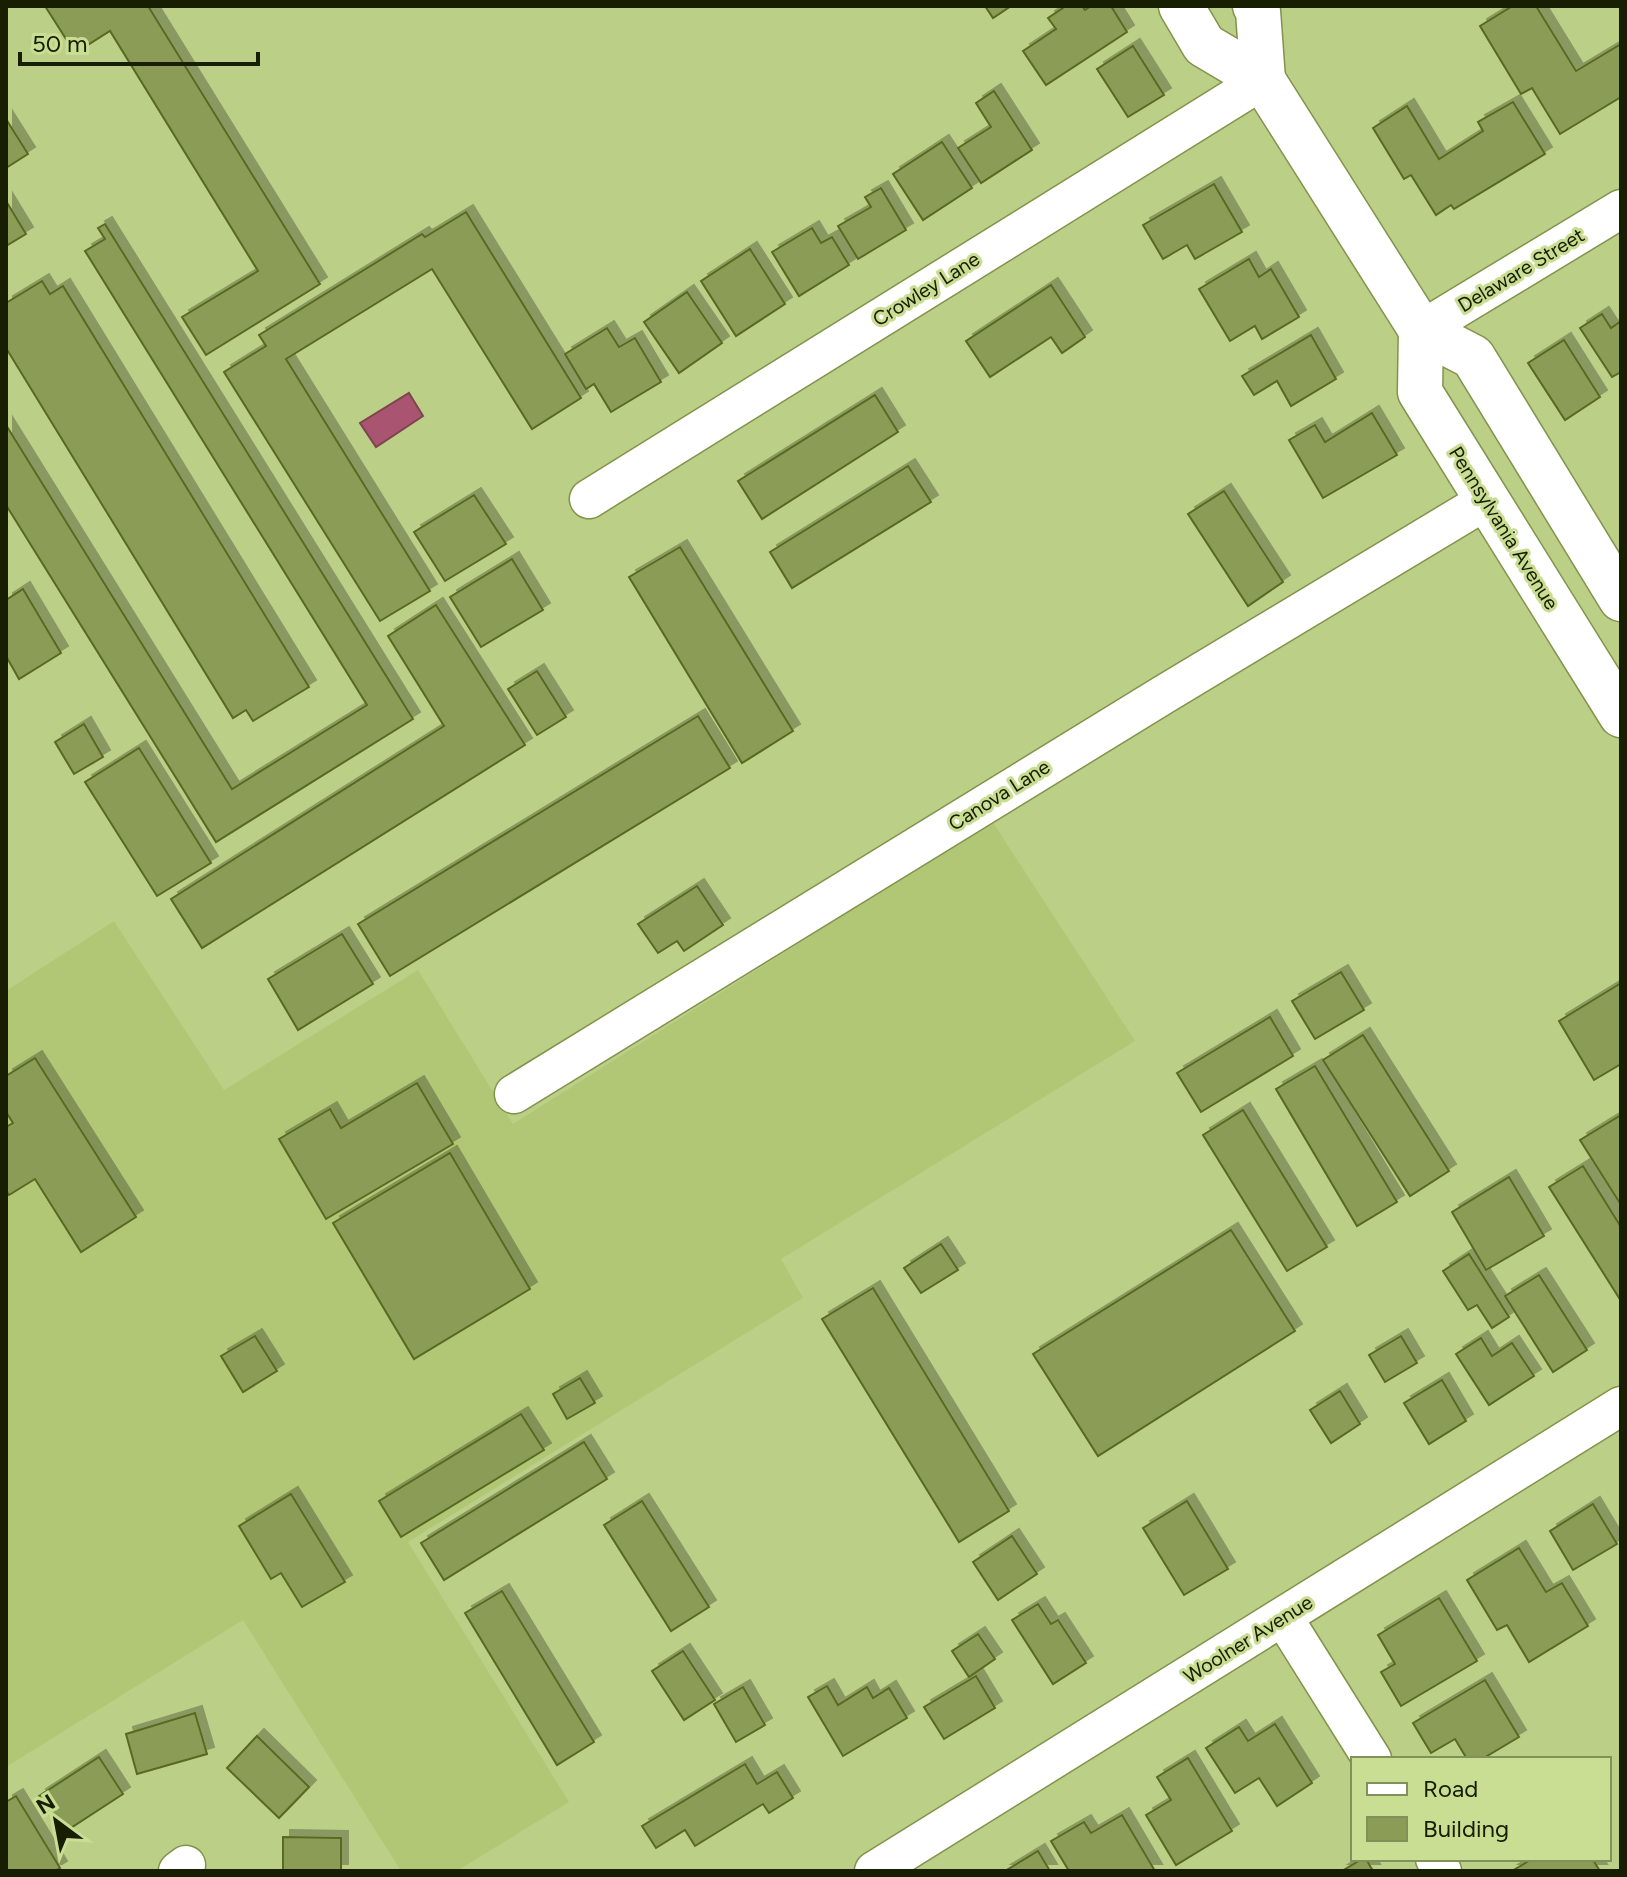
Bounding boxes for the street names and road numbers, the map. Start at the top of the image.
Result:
street label: Delaware Street [1453,223,1589,317]
street label: Crowley Lane [868,247,984,331]
street label: Pennsylvania Avenue [1444,442,1564,614]
street label: Canova Lane [944,754,1054,836]
street label: Woolner Avenue [1179,1590,1317,1688]

